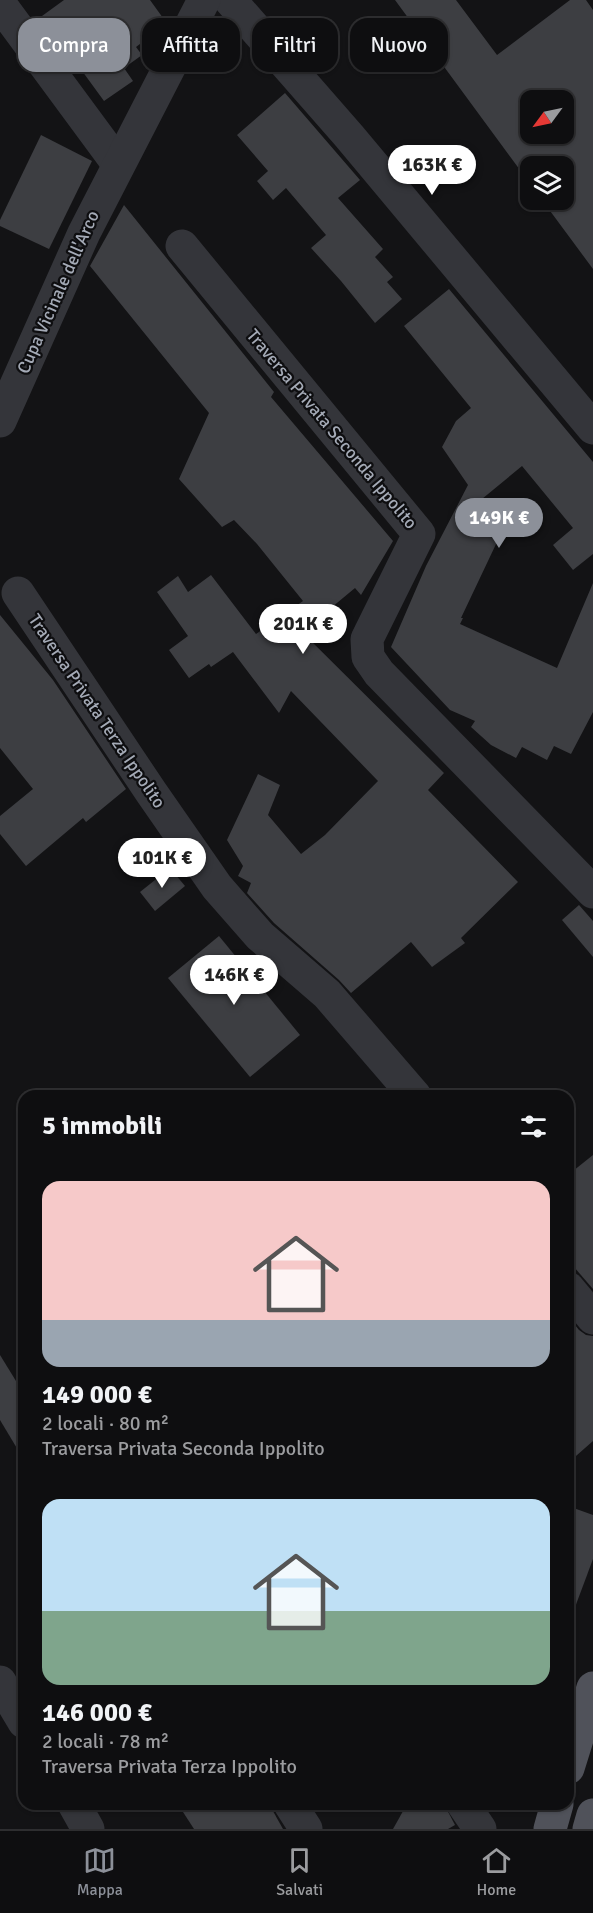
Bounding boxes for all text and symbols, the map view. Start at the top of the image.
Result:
chip: Compra [18,18,130,72]
chip: Affitta [142,18,240,72]
chip: Filtri [252,18,338,72]
chip: Nuovo [350,18,448,72]
north arrow [520,90,574,144]
map controls [520,90,574,210]
pin: 163K € [383,145,481,196]
text: 163K € [402,152,462,177]
button: layers [520,156,574,210]
street label: Cupa Vicinale dell'Arco [12,207,104,377]
street label: Traversa Privata Seconda Ippolito [242,325,422,533]
pin: 149K € [450,498,548,549]
text: 149K € [469,505,529,530]
pin: 201K € [254,604,352,655]
street label: Traversa Privata Terza Ippolito [24,610,170,812]
text: 201K € [273,611,333,636]
pin: 101K € [113,838,211,889]
text: 101K € [132,845,192,870]
pin: 146K € [185,955,283,1006]
text: 146K € [204,962,264,987]
text: 5 immobili [42,1110,162,1142]
icon: filters [517,1110,550,1143]
icon: home [242,1220,350,1328]
text: 149 000 € [42,1379,152,1411]
text: 2 locali · 80 m² [42,1411,169,1436]
text: Traversa Privata Seconda Ippolito [42,1436,325,1461]
icon: home [242,1538,350,1646]
text: 146 000 € [42,1697,152,1729]
text: 2 locali · 78 m² [42,1729,169,1754]
text: Traversa Privata Terza Ippolito [42,1754,297,1779]
tab: Mappa [77,1844,123,1900]
tab: Salvati [276,1844,323,1900]
tab: Home [476,1844,516,1900]

